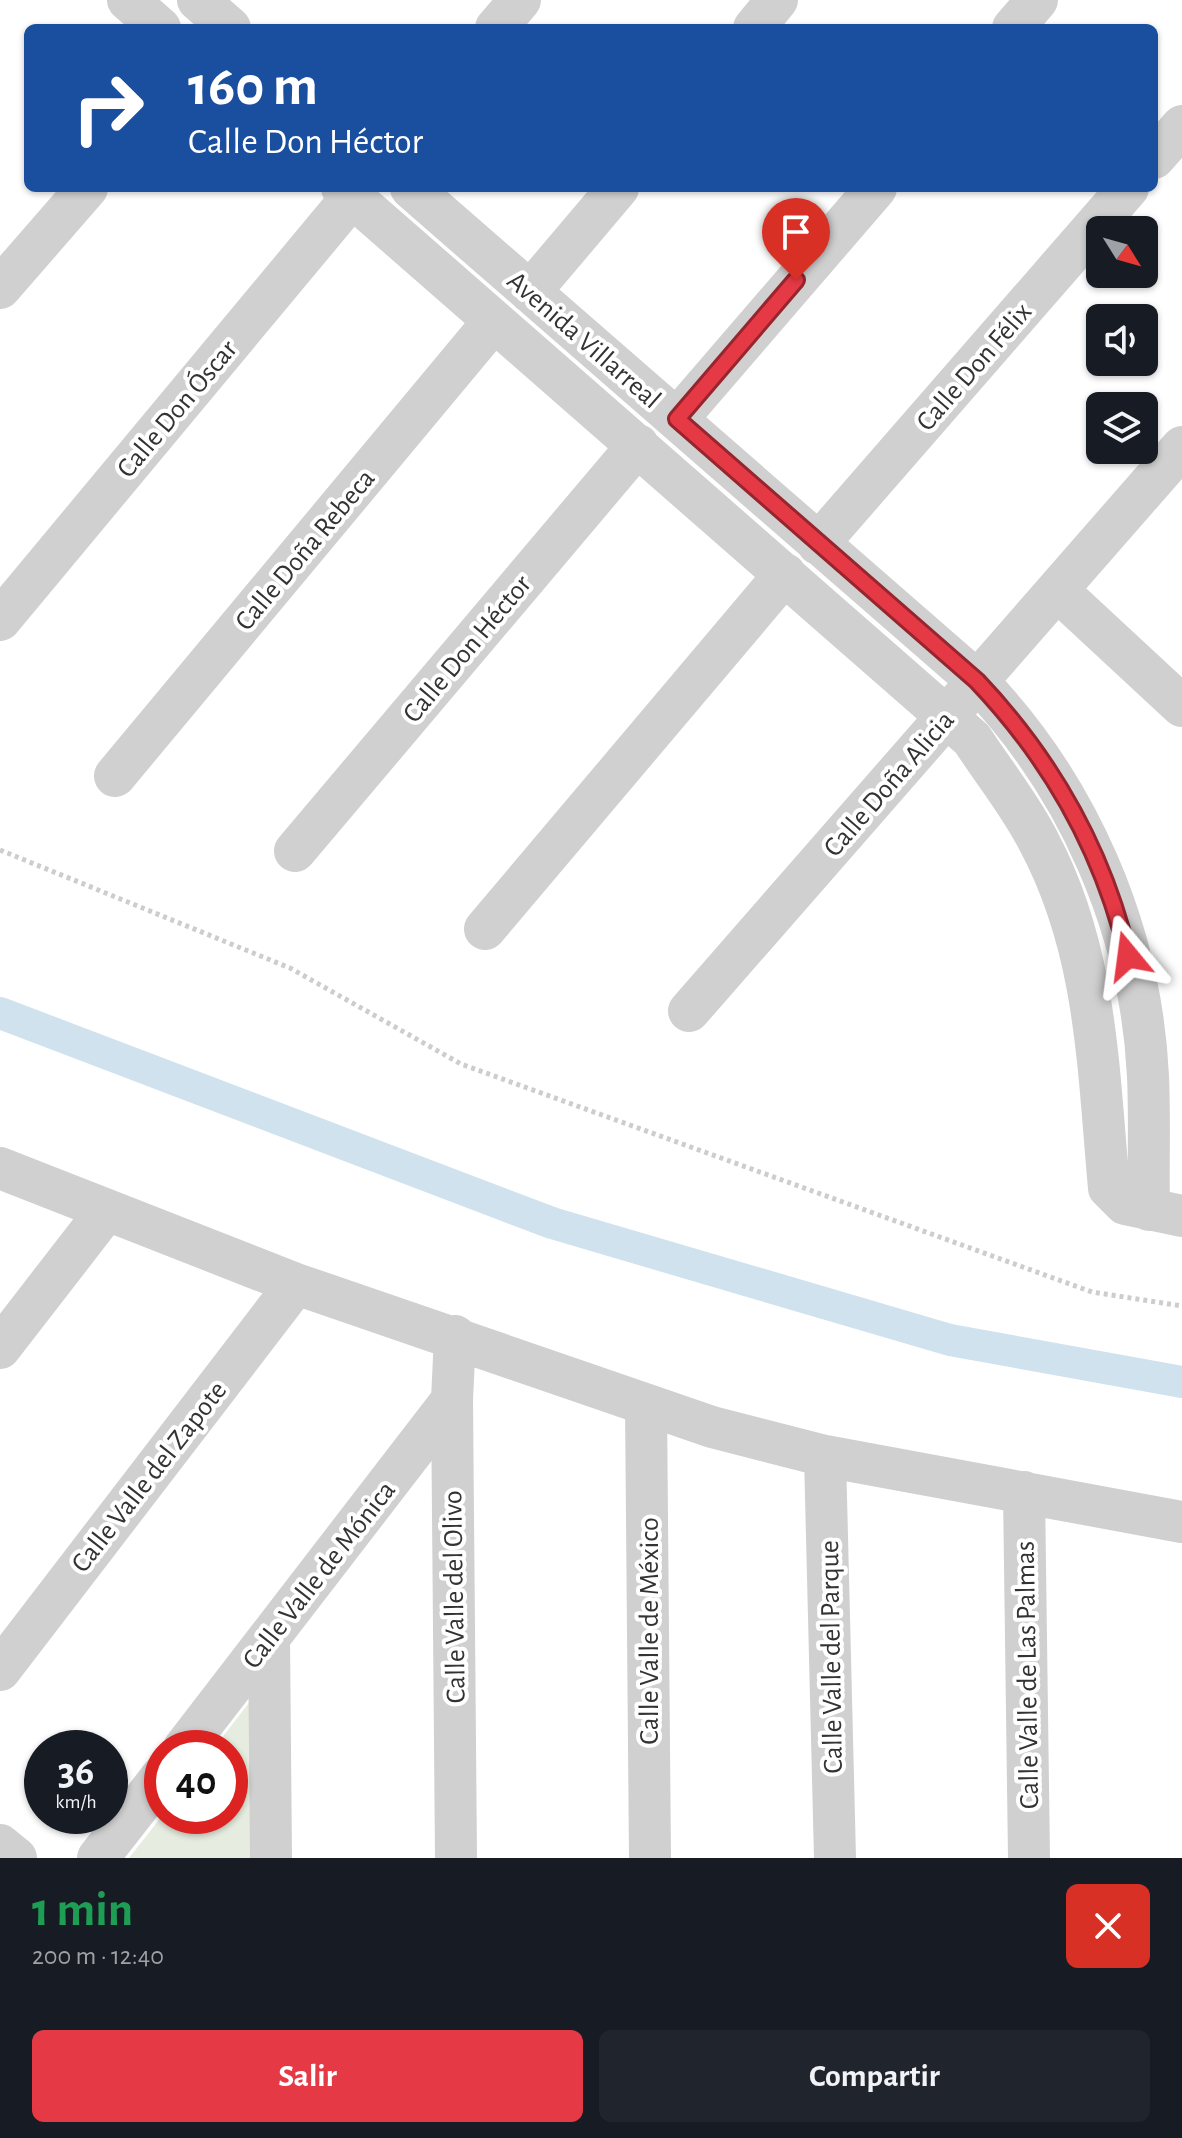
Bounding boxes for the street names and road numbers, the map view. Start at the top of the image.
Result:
street label: Avenida Villarreal [502,267,666,414]
street label: Calle Don Félix [912,298,1037,437]
street label: Calle Don Óscar [110,333,243,483]
street label: Calle Doña Rebeca [230,464,381,636]
street label: Calle Don Héctor [398,570,537,728]
street label: Calle Doña Alicia [819,706,960,862]
street label: Calle Valle del Zapote [67,1377,233,1578]
street label: Calle Valle de Mónica [238,1476,401,1674]
street label: Calle Valle del Olivo [439,1490,471,1704]
street label: Calle Valle de México [636,1517,664,1745]
street label: Calle Valle del Parque [816,1540,848,1774]
street label: Calle Valle de Las Palmas [1012,1541,1044,1809]

